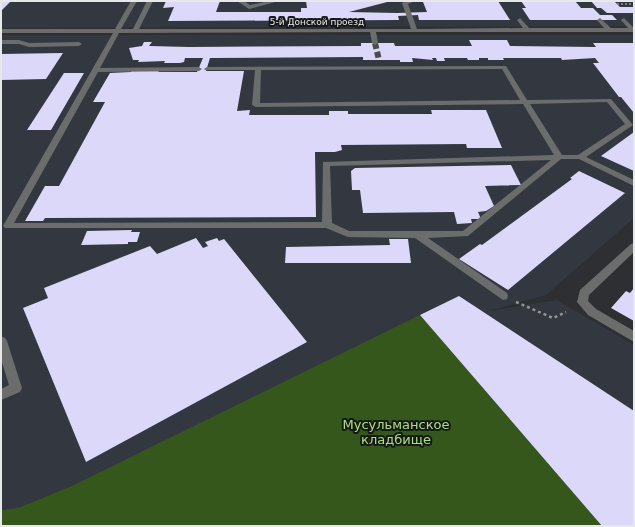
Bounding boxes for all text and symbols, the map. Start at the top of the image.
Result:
street label: 5-й Донской проезд [270,17,364,27]
park label: Мусульманское кладбище [343,417,449,447]

